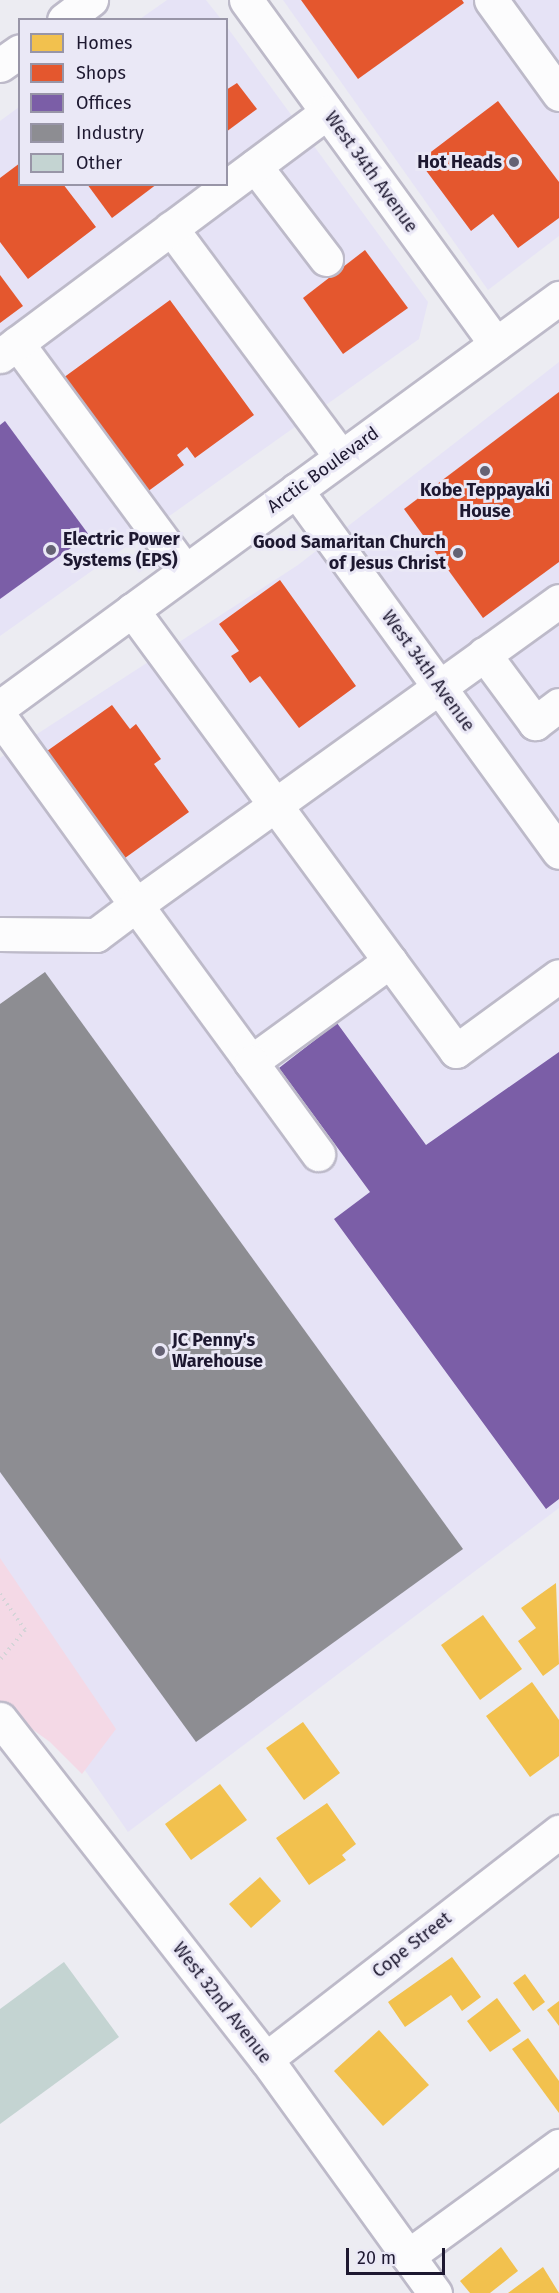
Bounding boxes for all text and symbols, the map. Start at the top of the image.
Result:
legend [18,18,228,186]
text: Homes [76,32,132,54]
text: Shops [76,62,126,84]
text: Offices [76,92,131,114]
street label: West 34th Avenue [320,107,422,237]
text: Industry [76,122,144,144]
place label: Hot Heads [417,151,502,173]
text: Other [76,152,122,174]
marker: Hot Heads [507,155,521,169]
street label: Arctic Boulevard [263,422,383,518]
marker: Kobe Teppayaki House [478,464,492,478]
place label: Kobe Teppayaki House [420,480,550,522]
place label: Electric Power Systems (EPS) [63,529,180,572]
place label: Good Samaritan Church of Jesus Christ [253,532,446,574]
marker: Electric Power Systems (EPS) [44,543,58,557]
marker: Good Samaritan Church of Jesus Christ [451,546,465,560]
street label: West 34th Avenue [377,606,479,736]
place label: JC Penny's Warehouse [172,1330,263,1372]
marker: JC Penny's Warehouse [153,1344,167,1358]
street label: Cope Street [368,1907,456,1983]
street label: West 32nd Avenue [168,1938,276,2068]
scale bar [349,2236,448,2274]
text: 20 m [357,2247,396,2269]

